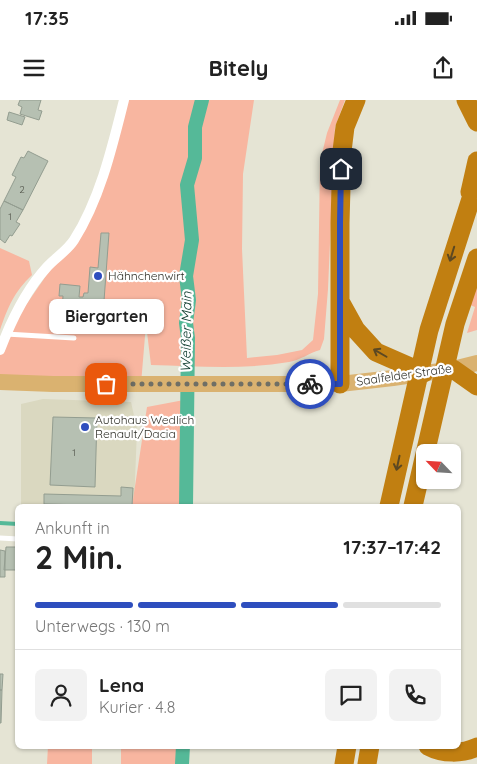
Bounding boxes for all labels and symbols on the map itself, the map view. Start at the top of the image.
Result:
pin [320,148,362,190]
house number: 2 [19,183,25,196]
house number: 1 [8,210,12,223]
one-way arrow [447,246,457,262]
place label: Hähnchenwirt [108,268,185,283]
marker: Hähnchenwirt [92,270,104,282]
water label: Weißer Main [176,290,196,373]
callout: Biergarten [48,299,164,334]
one-way arrow [374,347,388,357]
courier [285,359,335,409]
street label: Saalfelder Straße [355,360,453,389]
pin [85,363,127,405]
place label: Autohaus Wedlich Renault/Dacia [95,412,194,441]
marker: Autohaus Wedlich Renault/Dacia [79,421,91,433]
north arrow [416,444,461,489]
house number: 1 [72,446,76,459]
one-way arrow [393,454,403,470]

